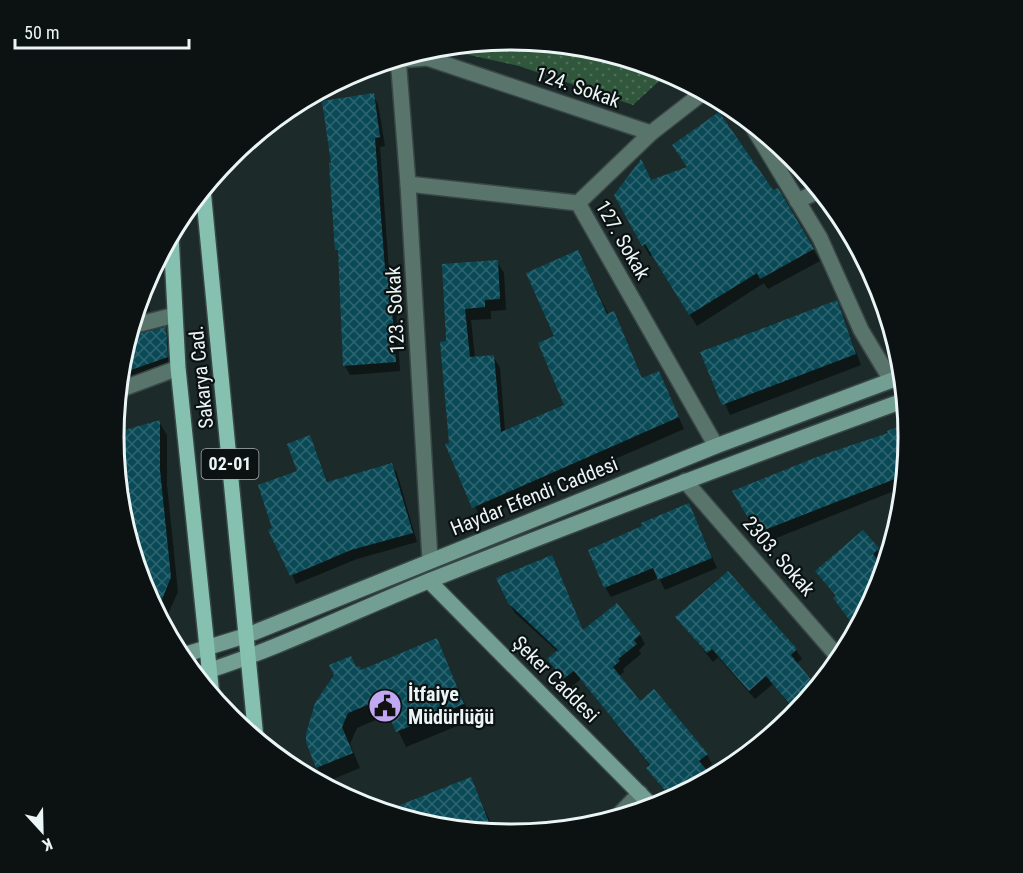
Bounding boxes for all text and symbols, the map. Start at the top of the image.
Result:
scale bar [15,12,189,50]
text: 50 m [24,22,59,43]
street label: 124. Sokak [533,61,623,113]
street label: 127. Sokak [591,196,655,284]
street label: 123. Sokak [381,266,409,354]
street label: Sakarya Cad. [184,324,218,430]
road number: 02-01 [202,449,258,479]
street label: Haydar Efendi Caddesi [447,452,621,540]
street label: 2303. Sokak [738,511,820,601]
street label: Şeker Caddesi [508,631,604,727]
place label: İtfaiye Müdürlüğü [408,682,494,729]
public building icon: İtfaiye Müdürlüğü [367,688,403,724]
north arrow [12,801,72,861]
text: K [40,834,55,855]

